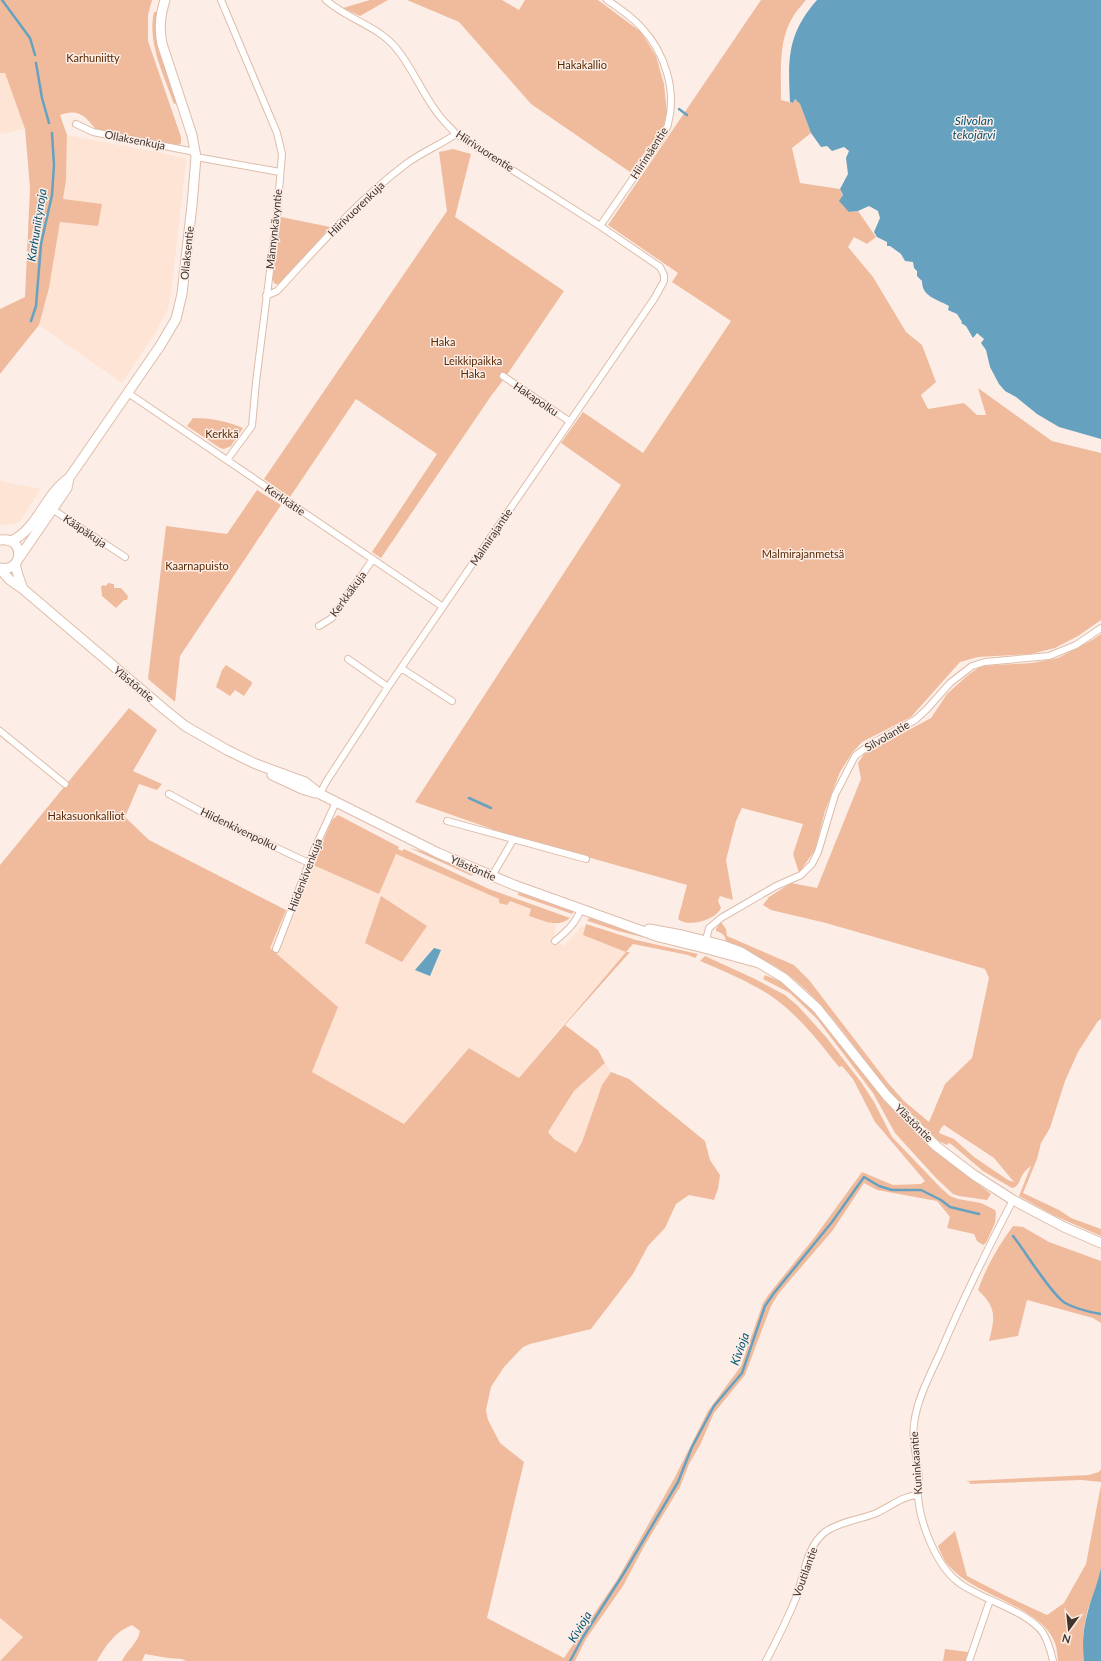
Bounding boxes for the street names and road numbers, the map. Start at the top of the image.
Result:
street label: Hiirimäentie [627,124,670,181]
street label: Ollaksenkuja [104,127,167,152]
street label: Hiirivuorentie [454,127,517,174]
street label: Hiirivuorenkuja [325,178,387,239]
street label: Männynkävyntie [263,188,284,270]
street label: Ollaksentie [177,225,196,281]
street label: Hakapolku [511,379,561,418]
street label: Kerkkätie [263,481,308,518]
street label: Malmirajantie [467,506,515,568]
street label: Kääpäkuja [61,511,109,550]
street label: Kerkkäkuja [327,568,368,619]
street label: Ylästöntie [112,663,157,704]
street label: Silvolantie [862,717,912,754]
street label: Hiidenkivenpolku [199,804,280,853]
street label: Hiidenkivenkuja [285,836,324,913]
street label: Ylästöntie [448,852,498,883]
street label: Ylästöntie [893,1101,936,1145]
street label: Kuninkaantie [907,1431,924,1495]
street label: Voutilantie [789,1545,820,1599]

